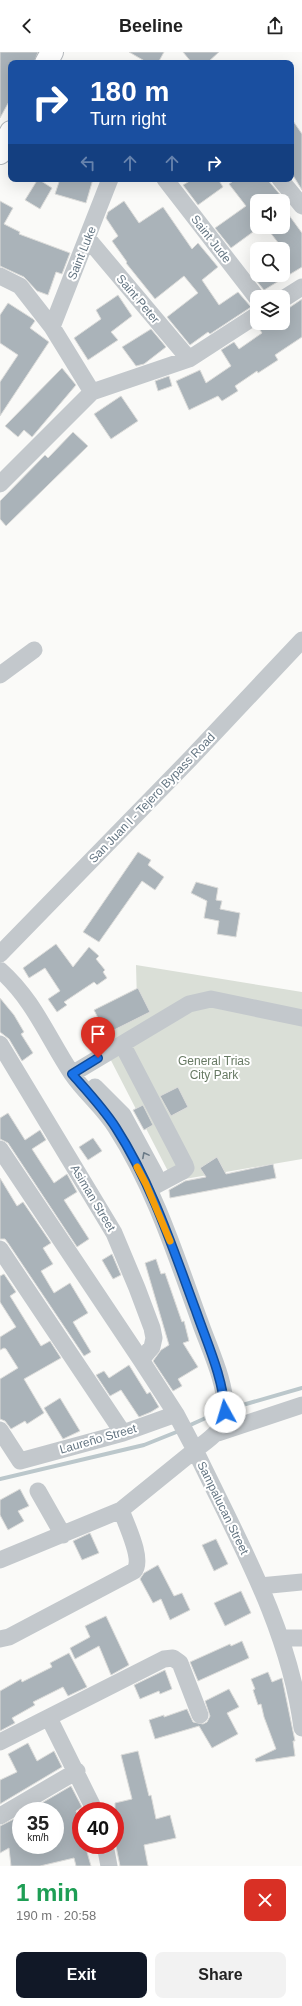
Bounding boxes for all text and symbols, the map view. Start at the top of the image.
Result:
icon: back [16,15,38,37]
icon: share [264,15,286,37]
text: Beeline [119,16,183,36]
icon: right [24,76,76,128]
text: 180 m [90,76,169,107]
text: Turn right [90,109,166,129]
icon: left [77,152,99,174]
icon: ahead [119,152,141,174]
icon: ahead [161,152,183,174]
icon: right [203,152,225,174]
map controls [250,194,290,330]
button: sound [250,194,290,234]
street label: Saint Jude [188,212,234,266]
street label: Saint Luke [65,224,99,282]
button: search [250,242,290,282]
street label: Saint Peter [114,272,162,326]
button: layers [250,290,290,330]
street label: San Juan I - Tejero Bypass Road [86,730,218,866]
pin [81,1017,115,1058]
icon: arrive [87,1023,109,1045]
park label: General Trias City Park [178,1054,250,1082]
one-way arrow [142,1151,149,1159]
street label: Asiman Street [68,1162,119,1234]
position arrow [204,1391,246,1433]
street label: Laureño Street [58,1421,139,1457]
street label: Sampalucan Street [194,1459,252,1558]
speed limit sign: 40 [72,1802,124,1854]
text: 35 [27,1812,49,1834]
text: km/h [27,1832,49,1843]
text: 1 min [16,1879,79,1906]
button: close [244,1879,286,1921]
text: 190 m · 20:58 [16,1908,96,1923]
button: Exit [16,1952,147,1998]
button: Share [155,1952,286,1998]

